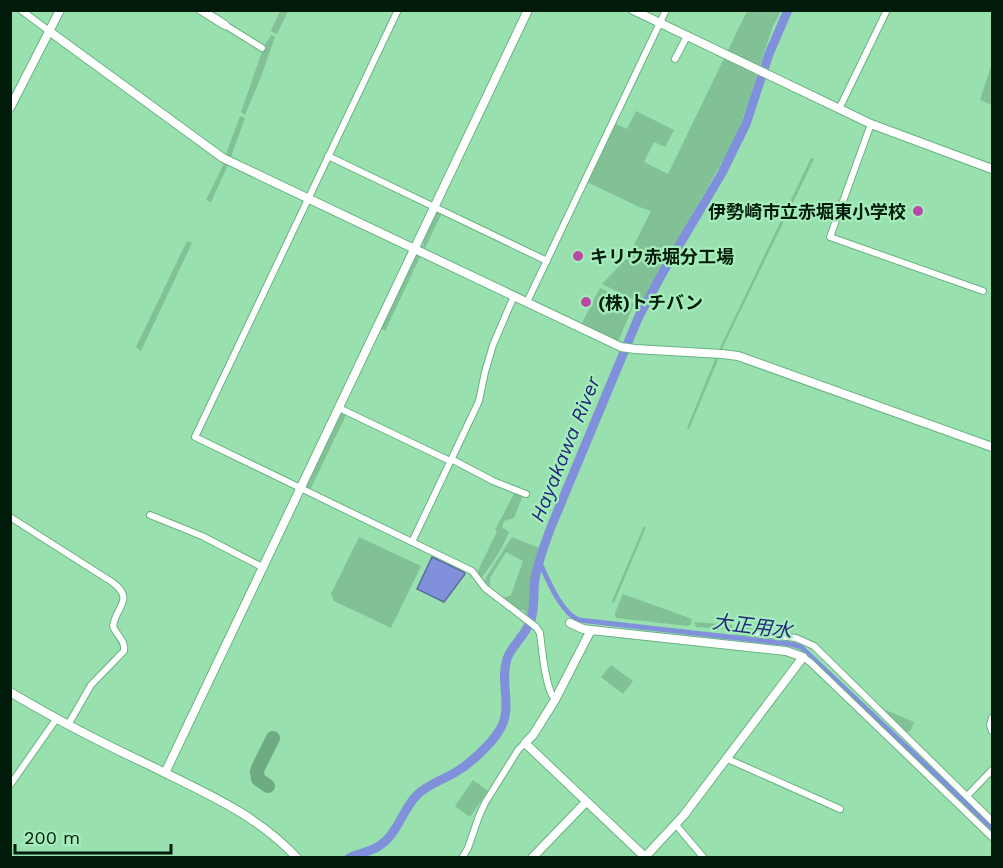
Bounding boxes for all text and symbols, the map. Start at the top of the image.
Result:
place label: 伊勢崎市立赤堀東小学校 [708,201,906,222]
marker: 伊勢崎市立赤堀東小学校 [911,204,925,218]
place label: キリウ赤堀分工場 [590,246,734,267]
marker: キリウ赤堀分工場 [571,249,585,263]
place label: (株)トチバン [598,292,703,313]
marker: (株)トチバン [579,295,593,309]
water label: Hayakawa River [525,372,606,525]
water label: 大正用水 [711,609,795,643]
scale bar [15,817,171,855]
text: 200 m [24,827,80,848]

